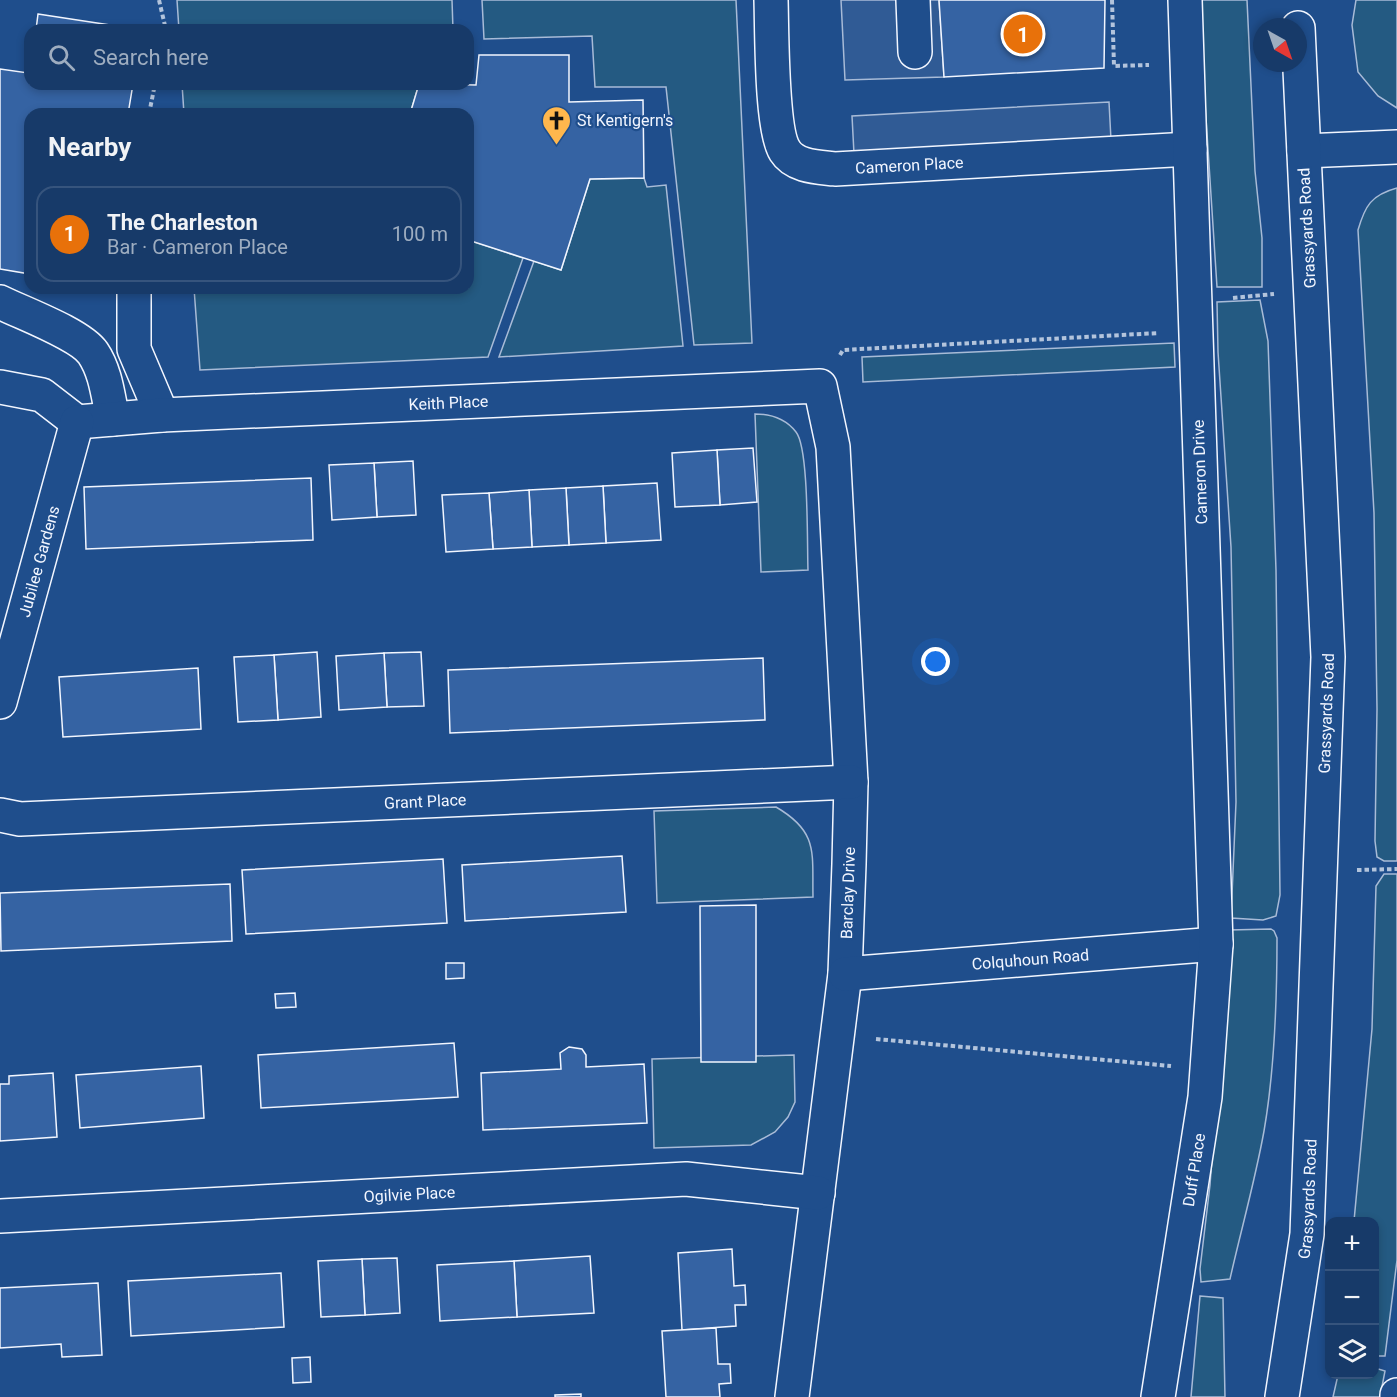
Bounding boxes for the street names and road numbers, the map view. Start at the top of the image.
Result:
street label: Cameron Place [855,152,964,177]
street label: Grassyards Road [1294,167,1320,289]
street label: Keith Place [408,391,489,414]
street label: Cameron Drive [1189,419,1211,525]
street label: Jubilee Gardens [14,503,63,619]
street label: Grassyards Road [1314,653,1338,774]
street label: Grant Place [384,790,467,812]
street label: Barclay Drive [837,847,859,939]
street label: Colquhoun Road [971,945,1090,973]
street label: Duff Place [1178,1132,1209,1208]
street label: Grassyards Road [1294,1138,1320,1260]
street label: Ogilvie Place [363,1182,456,1206]

